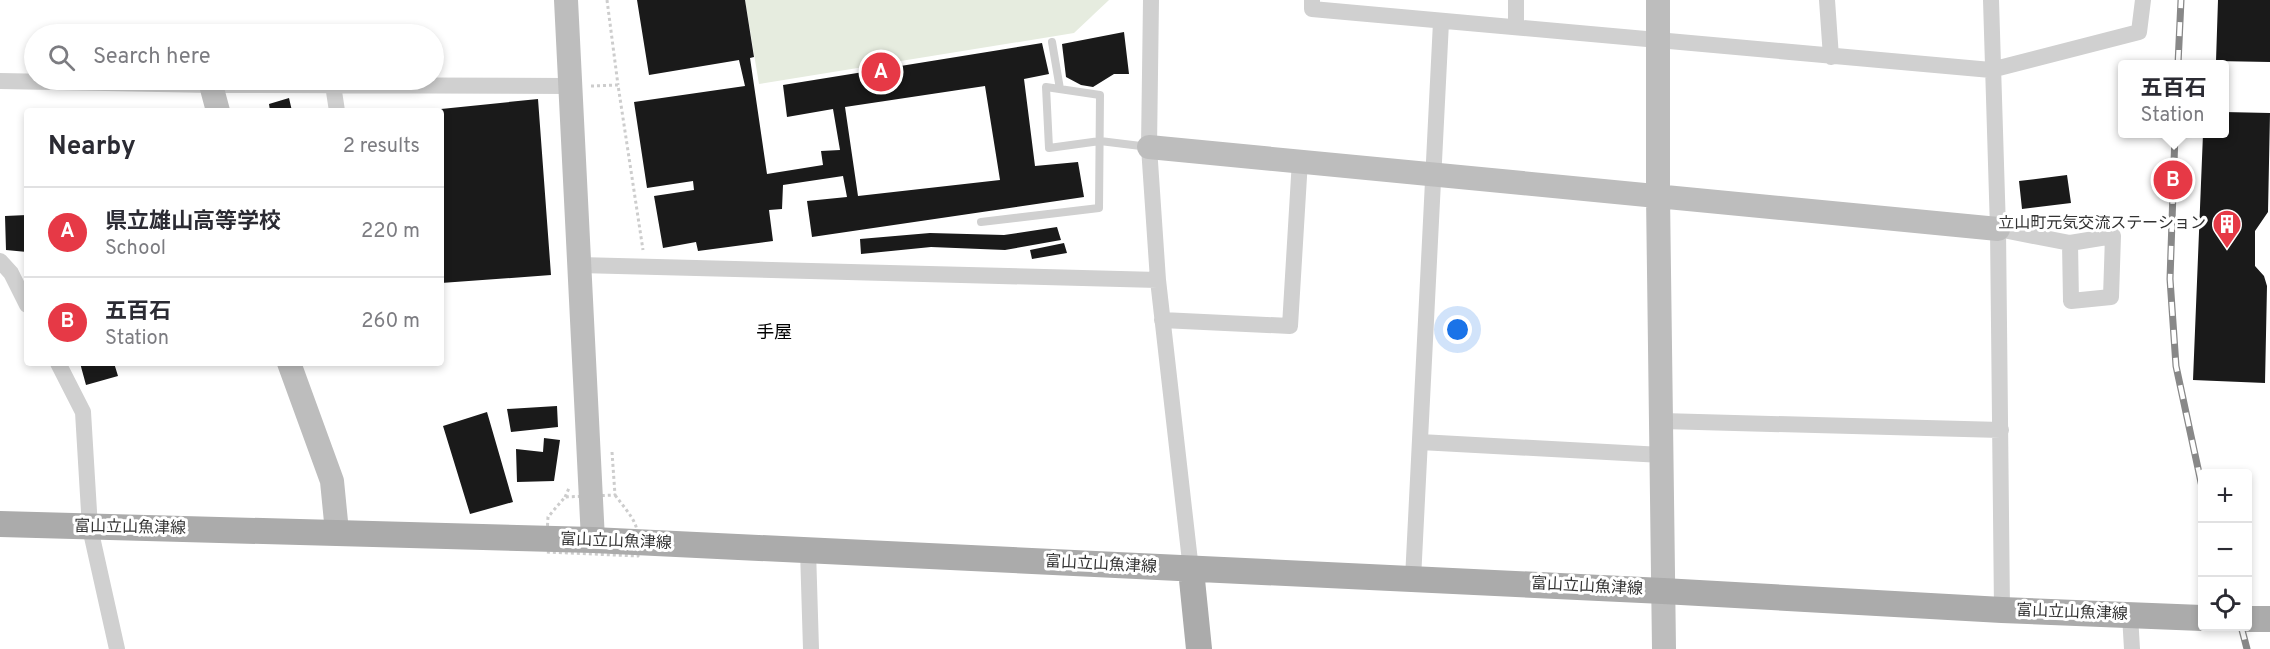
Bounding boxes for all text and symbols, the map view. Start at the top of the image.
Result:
search box [24,24,444,90]
icon: search [45,41,78,74]
text: Search here [93,44,211,71]
pin: A [862,50,900,94]
popup [2118,60,2229,138]
text: 五百石 [2140,76,2207,103]
text: Station [2140,103,2204,129]
text: Nearby [48,131,136,164]
text: 2 results [343,134,420,160]
pin: B [2154,158,2192,202]
building icon: 立山町元気交流ステーション [2211,208,2243,250]
text: 県立雄山高等学校 [105,209,281,236]
place label: 立山町元気交流ステーション [1998,214,2206,234]
text: A [60,219,75,245]
text: 220 m [361,219,420,245]
text: School [105,236,166,262]
text: 五百石 [105,299,171,326]
text: B [61,309,74,335]
text: 260 m [361,309,420,335]
your location [1443,315,1472,344]
district label: 手屋 [756,322,792,345]
text: Station [105,326,169,352]
map controls [2198,469,2252,631]
button: + [2198,469,2252,523]
street label: 富山立山魚津線 [74,516,186,539]
button: − [2198,523,2252,577]
street label: 富山立山魚津線 [560,529,672,554]
street label: 富山立山魚津線 [1045,551,1158,578]
street label: 富山立山魚津線 [1531,573,1644,600]
button: locate [2198,577,2252,631]
street label: 富山立山魚津線 [2016,600,2128,625]

